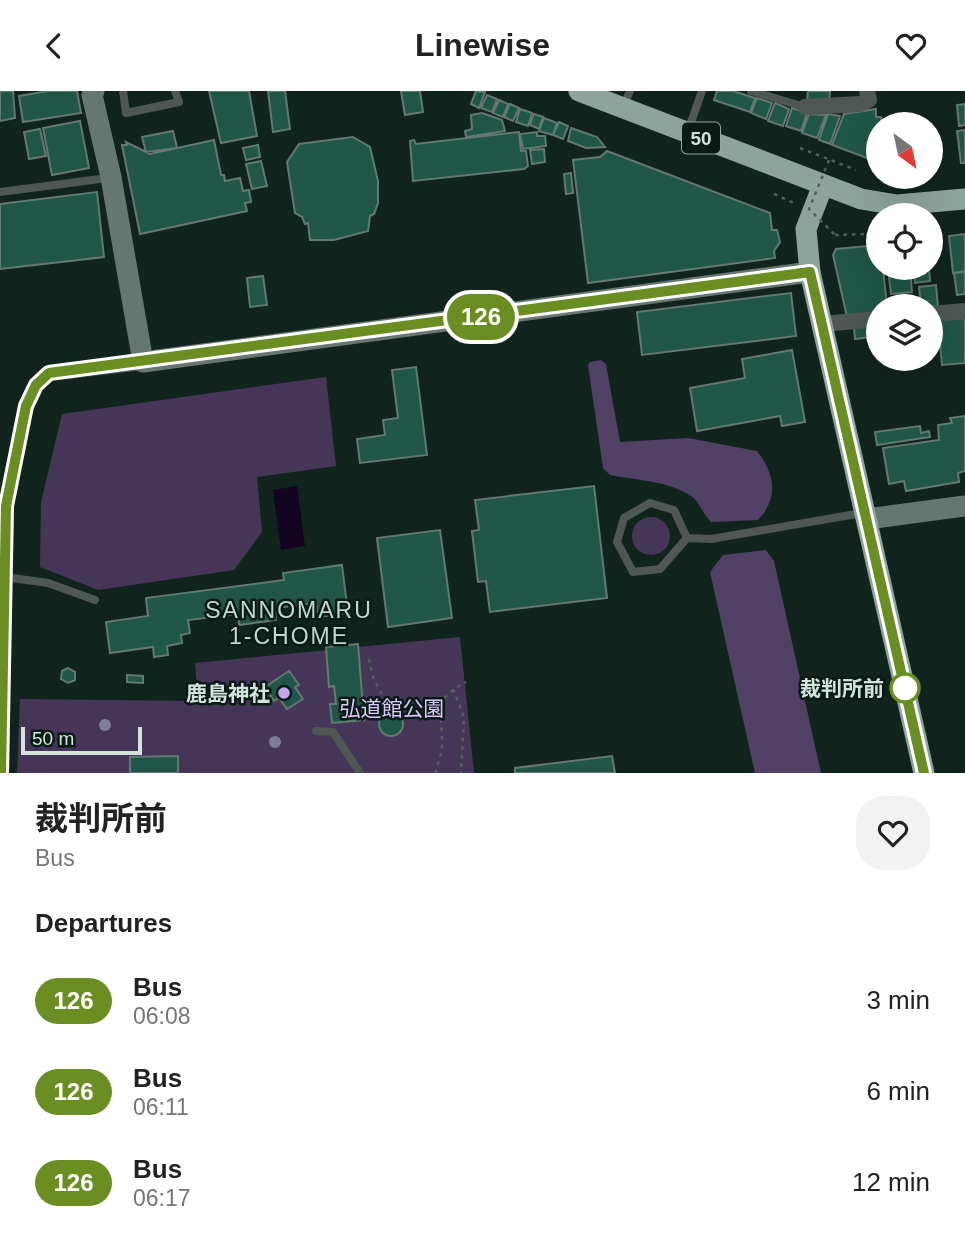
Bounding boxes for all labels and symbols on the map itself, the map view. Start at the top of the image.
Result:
north arrow [866,112,943,189]
road number: 50 [682,123,720,153]
line badge: 126 [441,294,521,340]
district label: SANNOMARU 1-CHOME [205,597,373,649]
marker: 裁判所前 [890,673,920,703]
place label: 裁判所前 [800,677,884,700]
place label: 鹿島神社 [186,682,270,705]
marker: 鹿島神社 [276,685,292,701]
park label: 弘道館公園 [340,697,445,720]
scale bar [21,724,142,756]

